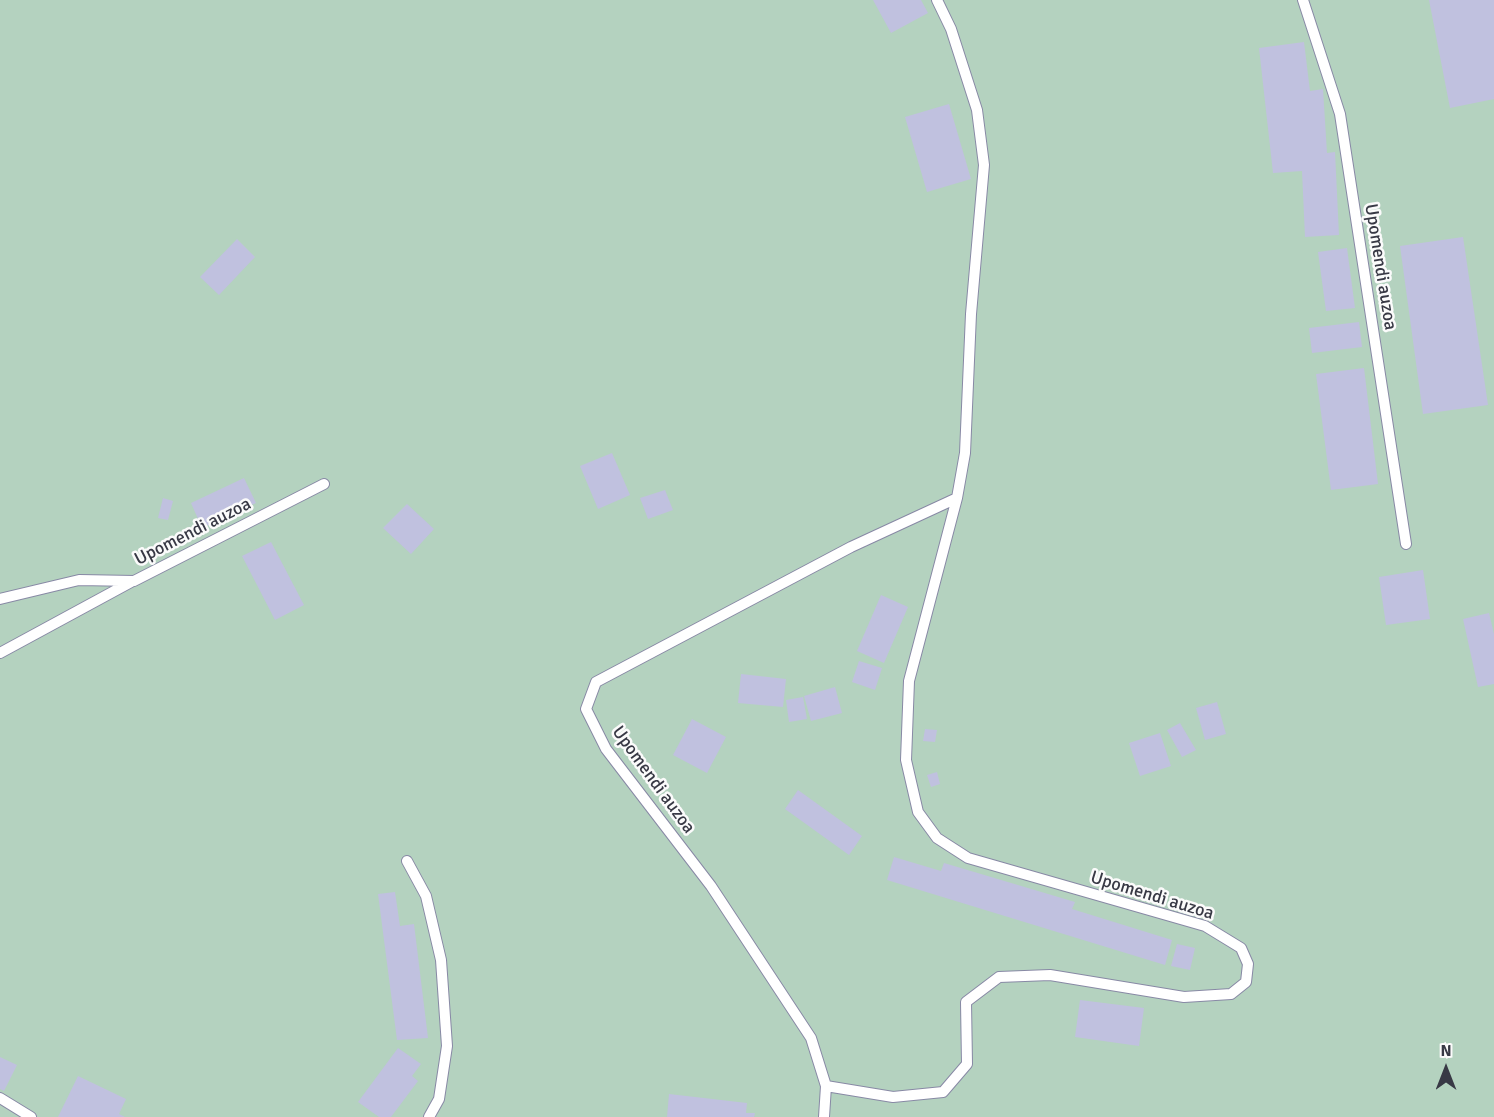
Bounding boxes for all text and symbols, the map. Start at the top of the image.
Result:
street label: Upomendi auzoa [1359,202,1401,332]
street label: Upomendi auzoa [131,493,255,571]
street label: Upomendi auzoa [607,722,699,838]
street label: Upomendi auzoa [1088,867,1216,925]
north arrow [1416,1039,1476,1099]
text: N [1440,1041,1452,1061]

